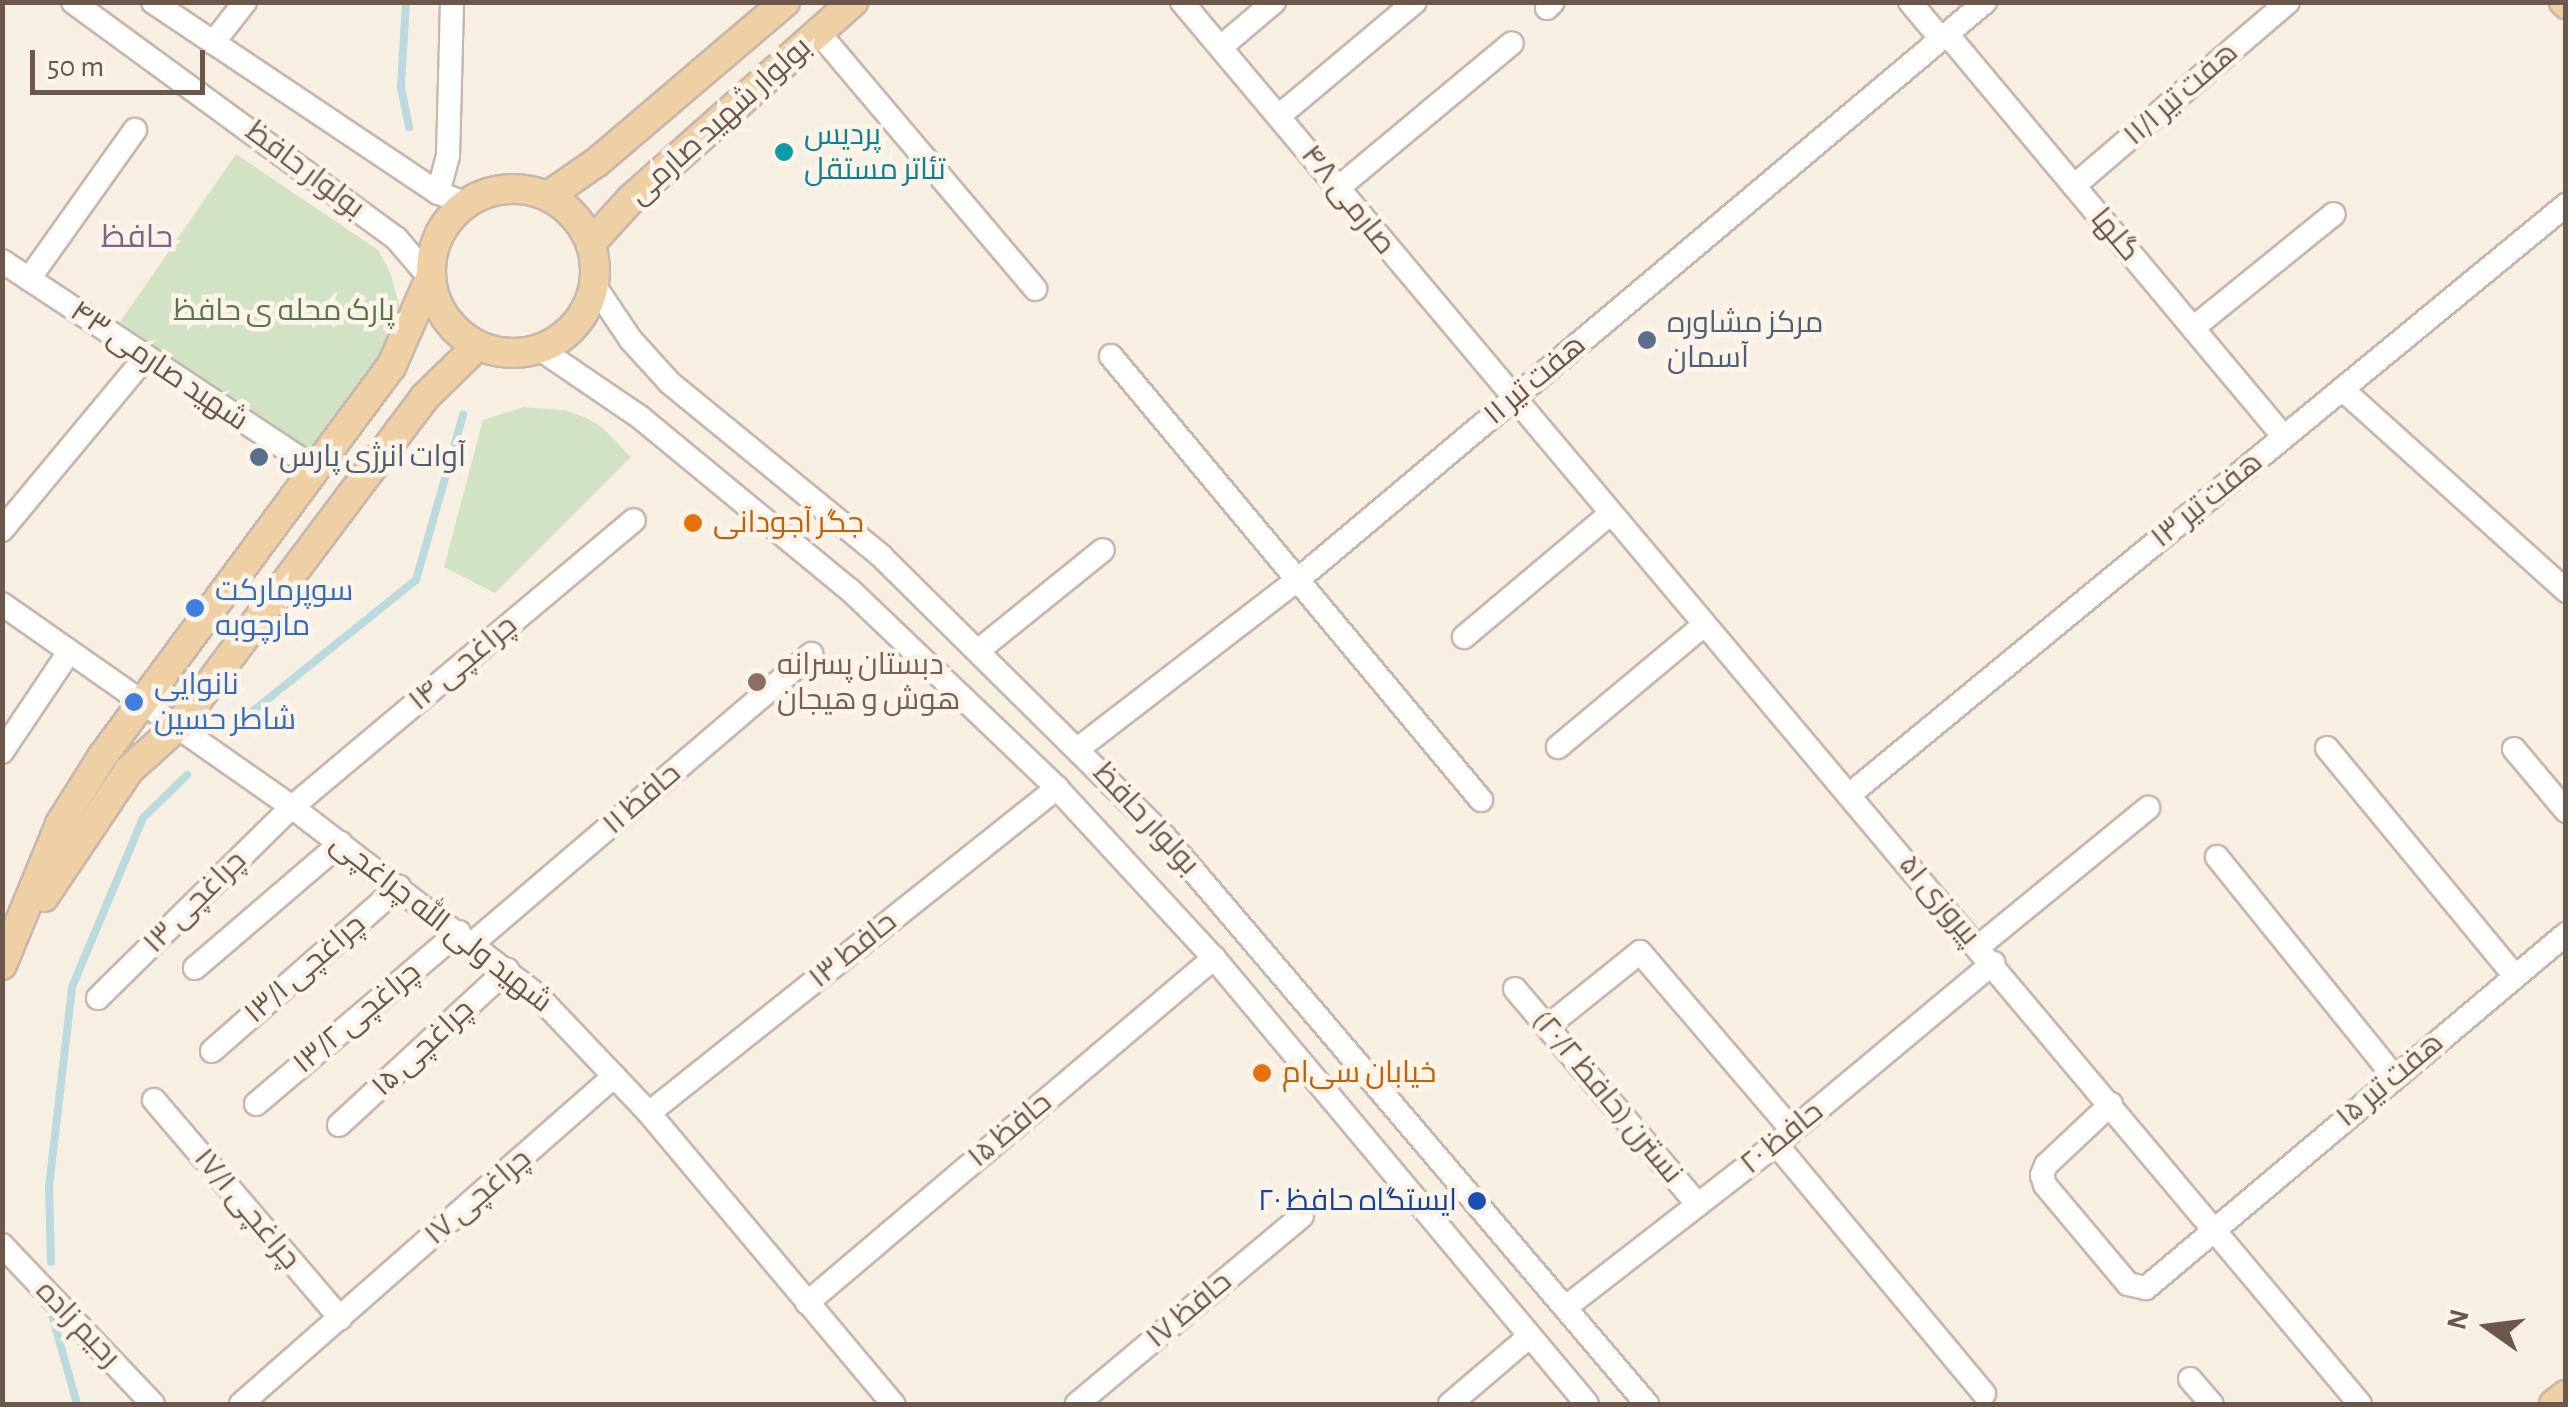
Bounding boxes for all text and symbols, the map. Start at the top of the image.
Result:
scale bar [35,30,210,92]
street label: بولوار شهید صارمی [621,30,819,212]
street label: هفت تیر ۱۱/۱ [2116,35,2246,153]
text: 50 m [47,52,104,82]
street label: بولوار حافظ [238,114,372,226]
place label: پردیس تئاتر مستقل [804,117,946,188]
street label: صارمی ۴۸ [1293,138,1403,262]
marker: پردیس تئاتر مستقل [773,141,795,163]
street label: گلها [2083,201,2147,269]
district label: حافظ [101,218,173,256]
street label: شهید صارمی ۴۳ [63,293,255,439]
park label: پارک محله ی حافظ [173,293,395,329]
place label: مرکز مشاوره آسمان [1667,305,1824,376]
street label: هفت تیر ۱۱ [1477,327,1593,433]
marker: مرکز مشاوره آسمان [1636,329,1658,351]
place label: آوات انرژی پارس [279,439,466,475]
street label: هفت تیر ۱۳ [2144,444,2270,556]
marker: آوات انرژی پارس [248,446,270,468]
place label: جگر آجودانی [713,505,864,541]
marker: جگر آجودانی [682,512,704,534]
place label: سوپرمارکت مارچوبه [215,573,353,644]
marker: سوپرمارکت مارچوبه [184,597,206,619]
street label: چراغچی ۱۴ [402,607,524,719]
place label: دبستان پسرانه هوش و هیجان [777,647,960,718]
place label: نانوایی شاطر حسین [154,667,296,738]
marker: دبستان پسرانه هوش و هیجان [746,671,768,693]
marker: نانوایی شاطر حسین [123,691,145,713]
street label: حافظ ۱۱ [596,756,688,842]
street label: بولوار حافظ [1085,756,1207,882]
street label: شهید ولی الله چراغچی [323,825,559,1021]
street label: چراغچی ۱۳ [136,843,254,961]
street label: پیروزی ۵۱ [1891,847,1987,953]
street label: حافط ۱۳ [802,904,904,996]
street label: چراغچی ۱۳/۱ [237,907,373,1031]
street label: چراغچی ۱۳/۲ [286,954,428,1082]
street label: چراغچی ۱۵ [364,992,482,1104]
street label: نسترن (حافظ ۲۰/۲) [1524,1003,1690,1191]
street label: هفت تیر ۱۵ [2329,1025,2451,1135]
place label: خیابان سی‌ام [1282,1055,1436,1091]
marker: خیابان سی‌ام [1251,1062,1273,1084]
street label: حافظ ۱۵ [961,1085,1059,1175]
street label: حافظ ۲۰ [1733,1094,1831,1182]
street label: چراغچی ۱۷/۱ [186,1141,308,1277]
street label: چراغچی ۱۷ [418,1141,538,1253]
place label: ایستگاه حافظ ۲۰ [1258,1183,1457,1219]
marker: ایستگاه حافظ ۲۰ [1466,1190,1488,1212]
street label: حافظ ۱۷ [1139,1264,1239,1356]
street label: رحیم زاده [28,1273,128,1375]
north arrow [2438,1277,2538,1377]
text: N [2443,1307,2475,1333]

